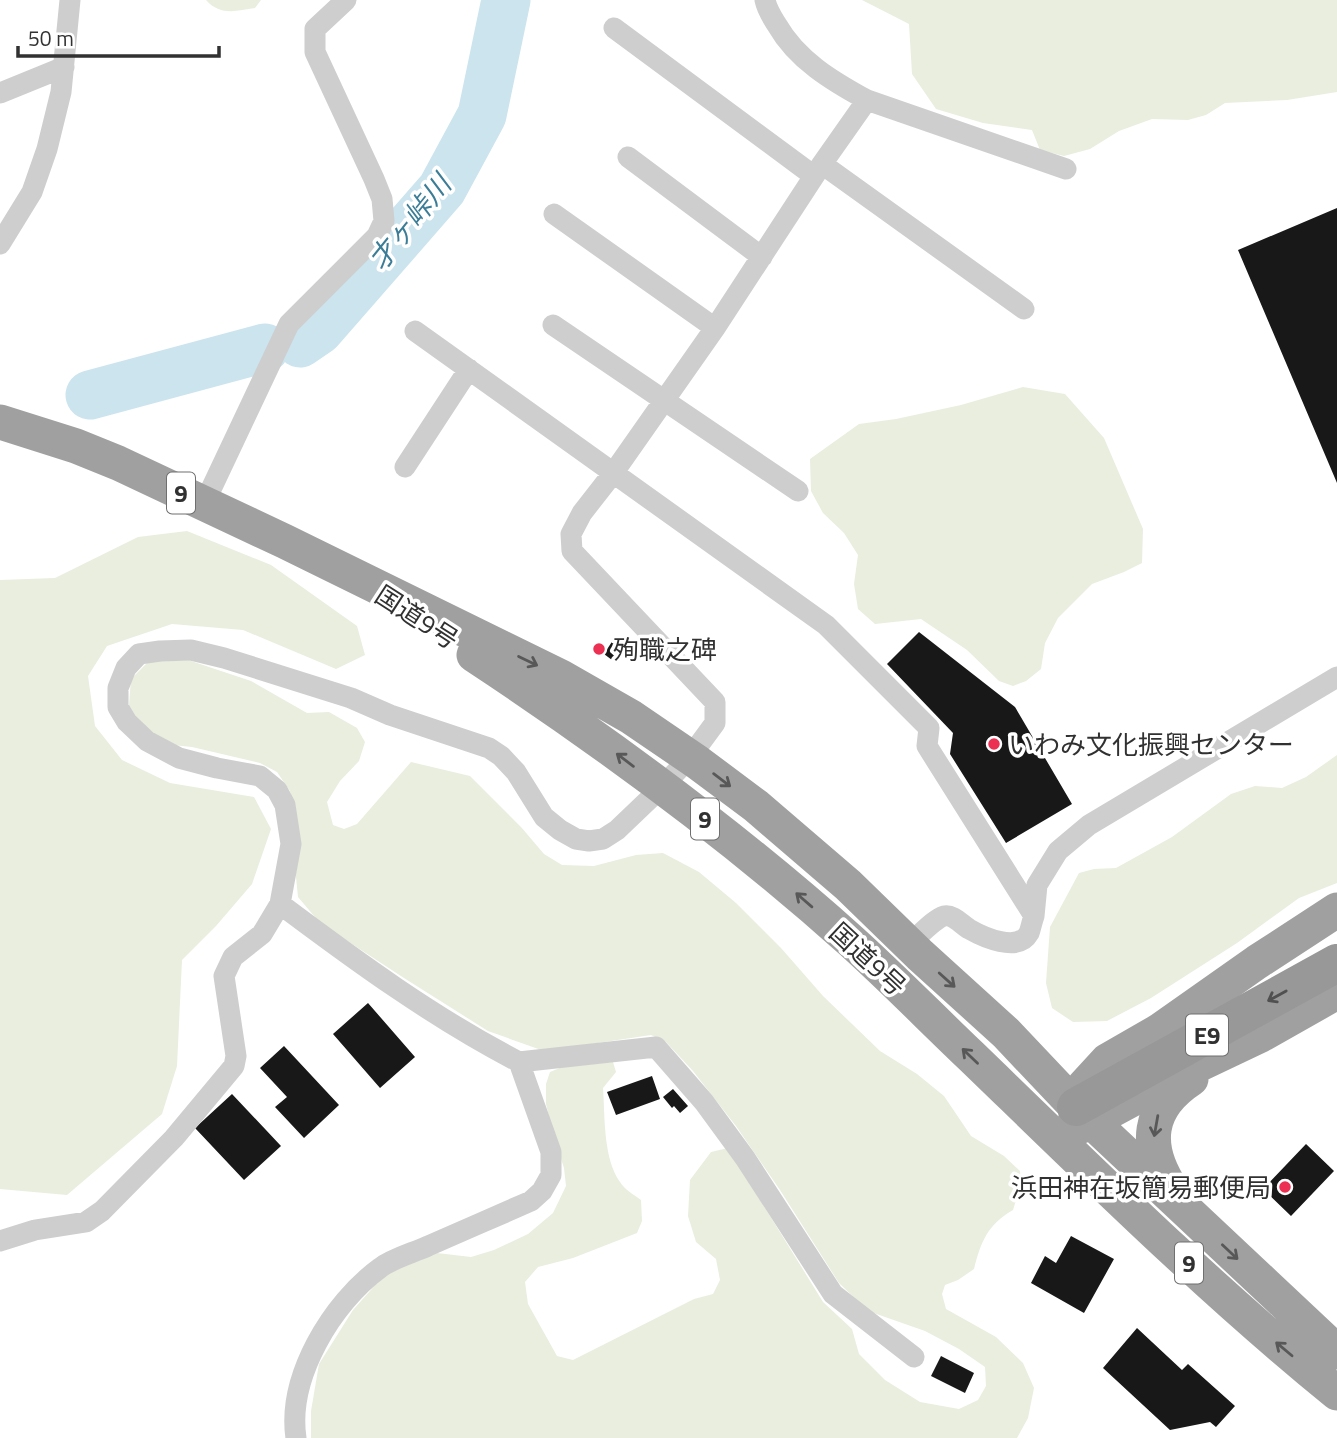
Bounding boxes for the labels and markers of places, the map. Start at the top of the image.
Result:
place label: 殉職之碑 [613,630,717,669]
marker: 殉職之碑 [591,641,607,657]
place label: いわみ文化振興センター [1008,725,1294,764]
marker: いわみ文化振興センター [986,736,1002,752]
place label: 浜田神在坂簡易郵便局 [1011,1168,1271,1207]
marker: 浜田神在坂簡易郵便局 [1277,1179,1293,1195]

